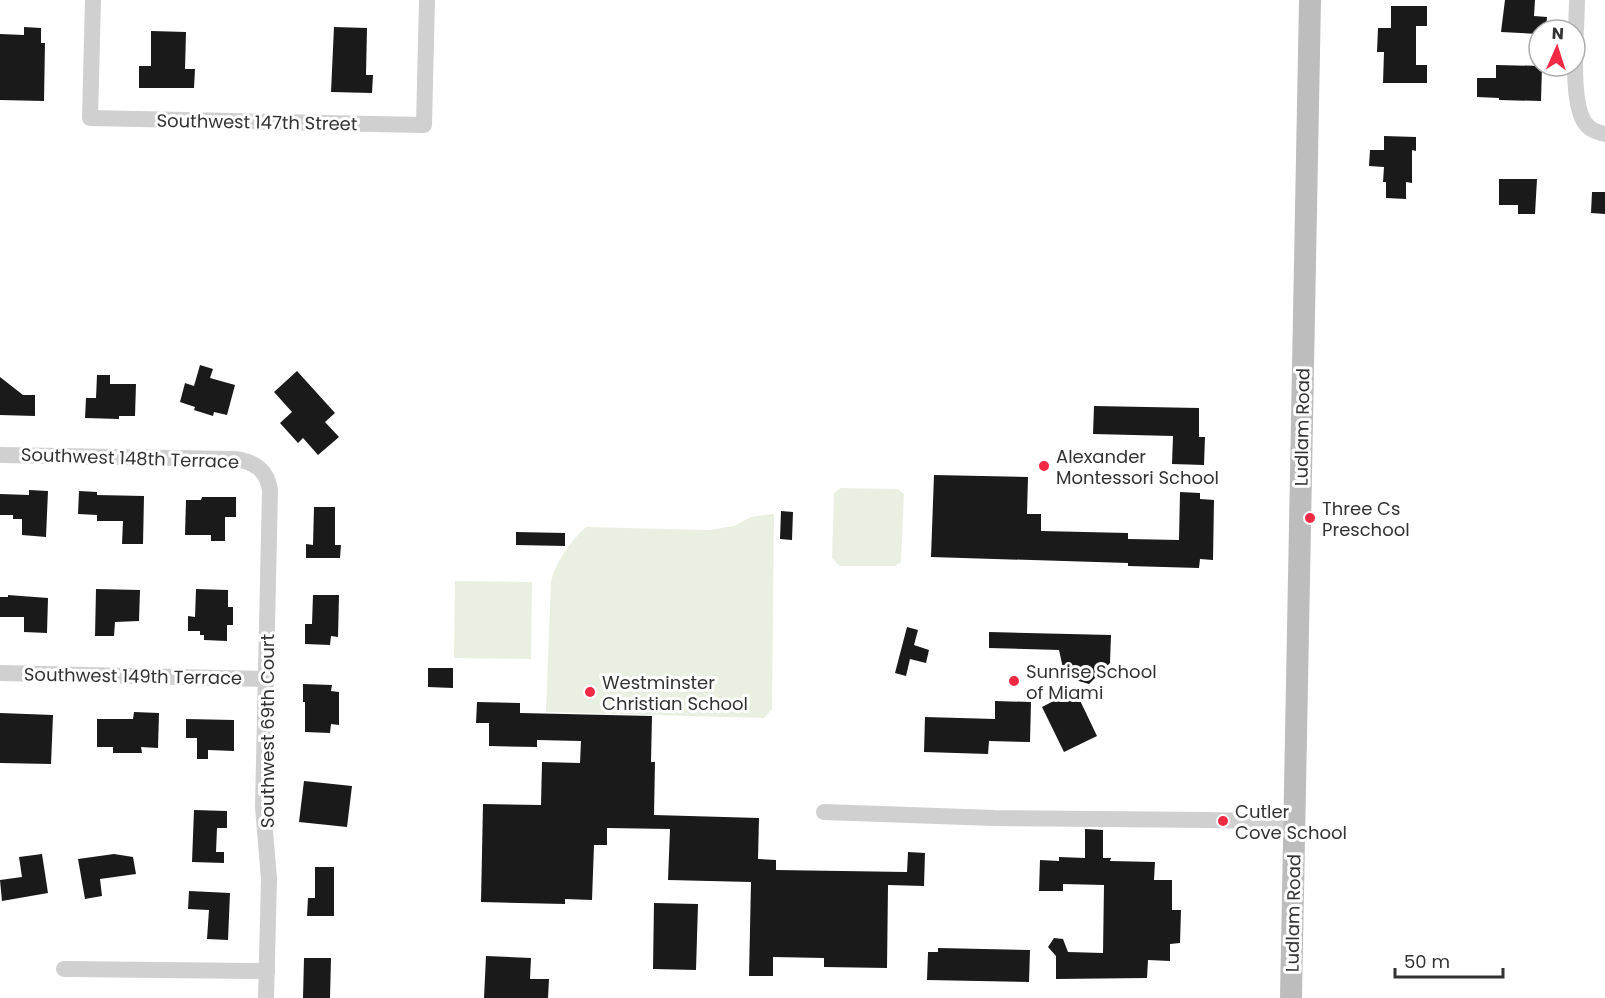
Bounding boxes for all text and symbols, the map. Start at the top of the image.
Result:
north arrow [1527,18,1587,78]
text: N [1551,22,1564,45]
street label: Southwest 147th Street [156,108,358,136]
street label: Ludlam Road [1288,368,1316,486]
street label: Southwest 148th Terrace [21,442,239,474]
place label: Alexander Montessori School [1056,444,1219,490]
marker: Alexander Montessori School [1037,459,1051,473]
place label: Three Cs Preschool [1322,496,1410,542]
marker: Three Cs Preschool [1303,511,1317,525]
street label: Southwest 69th Court [255,634,280,828]
place label: Sunrise School of Miami [1026,659,1157,705]
street label: Southwest 149th Terrace [24,662,242,690]
place label: Westminster Christian School [602,670,748,716]
marker: Sunrise School of Miami [1007,674,1021,688]
marker: Westminster Christian School [583,685,597,699]
place label: Cutler Cove School [1235,799,1347,845]
marker: Cutler Cove School [1216,814,1230,828]
street label: Ludlam Road [1279,854,1307,972]
scale bar [1395,941,1503,979]
text: 50 m [1404,949,1450,974]

